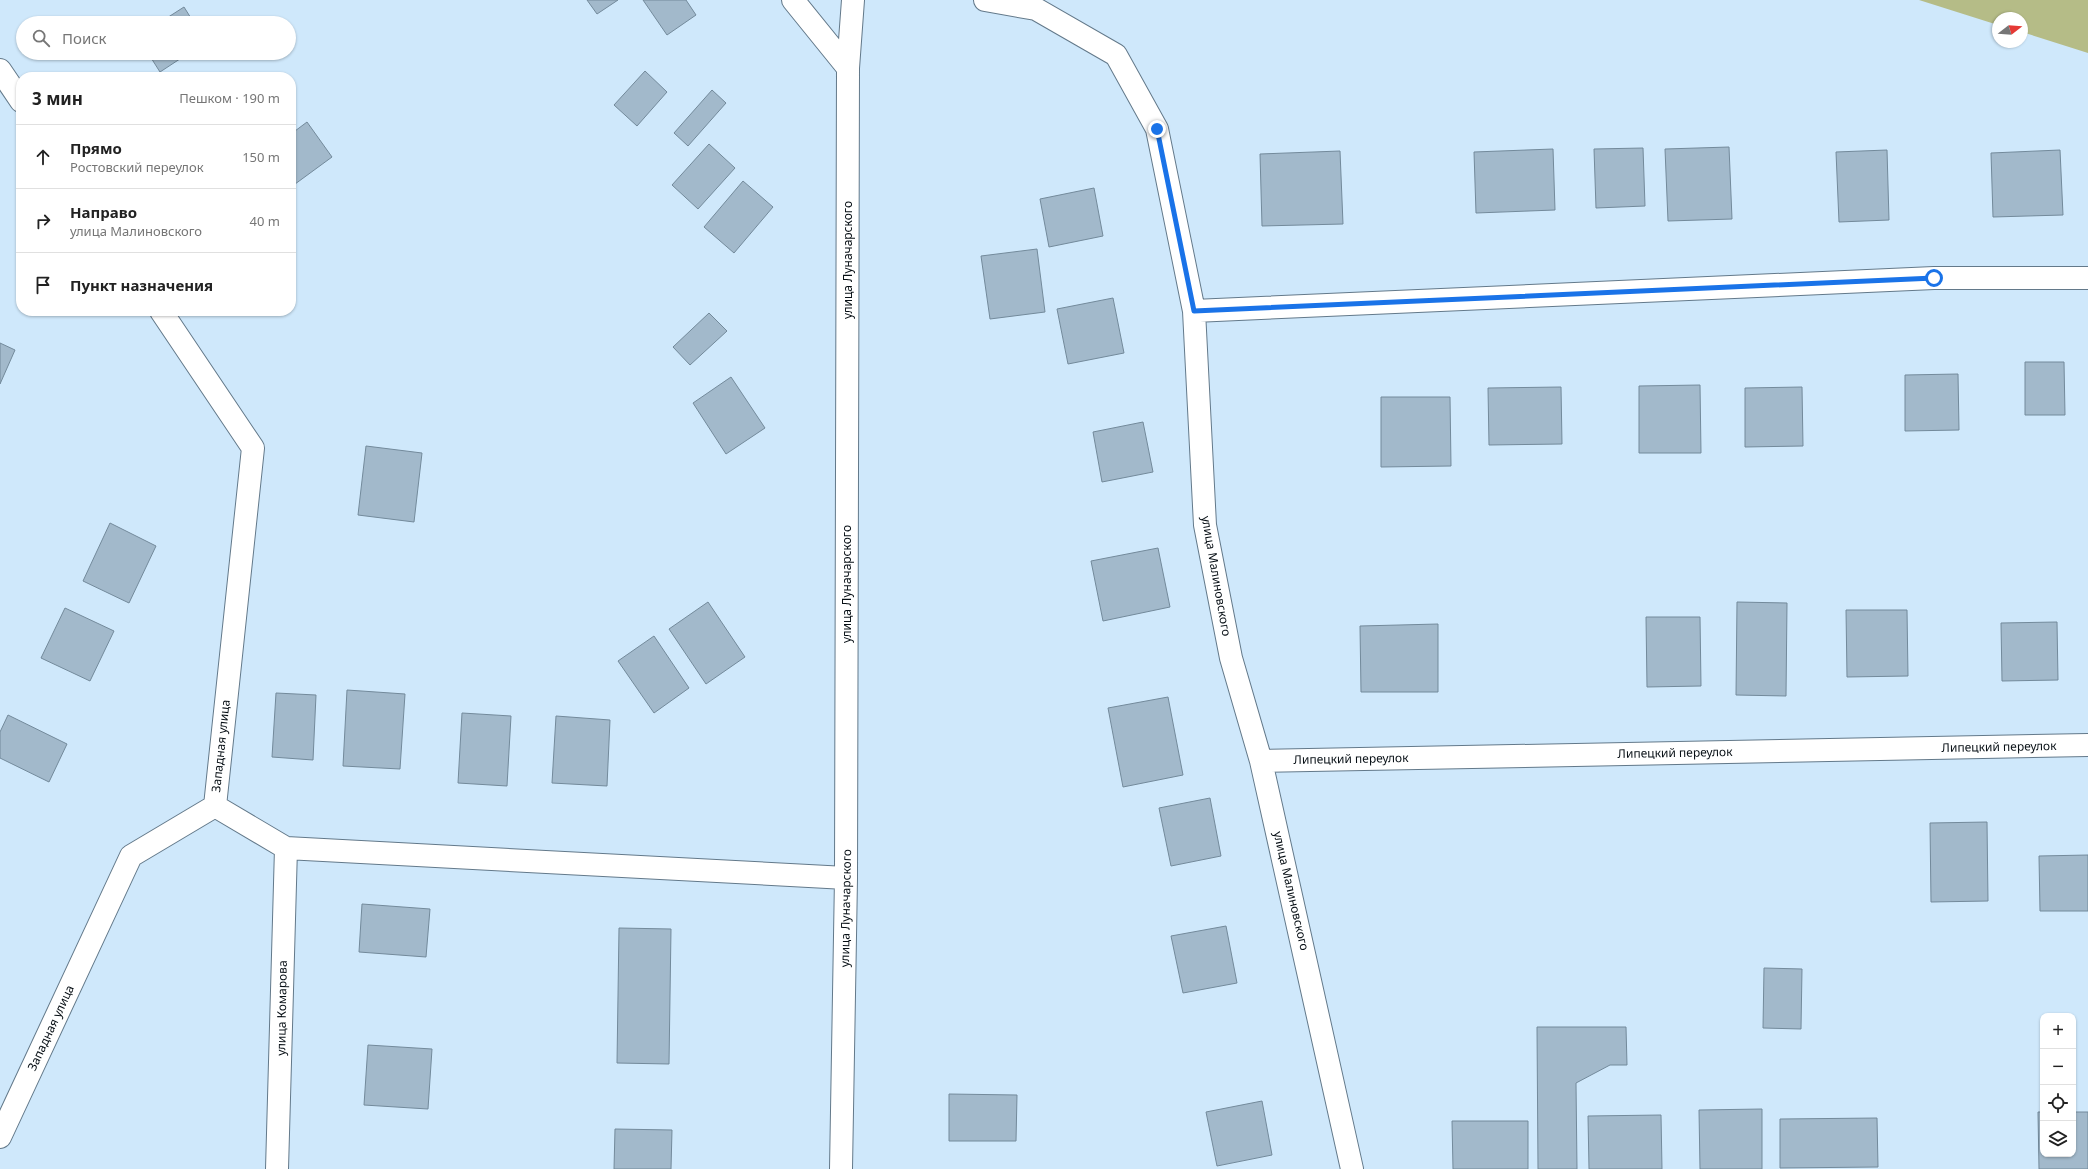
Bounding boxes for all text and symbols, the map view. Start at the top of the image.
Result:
north arrow [1992,12,2028,48]
search box [16,16,296,60]
icon: search [30,27,52,49]
text: Поиск [62,28,107,48]
text: 3 мин [32,87,83,110]
text: Пешком · 190 m [179,89,280,107]
route end [1148,120,1166,138]
text: Прямо [70,138,122,158]
icon: ahead [32,146,54,168]
text: 150 m [242,148,280,166]
text: Ростовский переулок [70,158,204,176]
street label: улица Луначарского [839,201,856,319]
text: Направо [70,202,137,222]
icon: right [32,210,54,232]
text: 40 m [250,212,280,230]
text: улица Малиновского [70,222,202,240]
route start [1925,269,1943,287]
icon: arrive [32,274,54,296]
text: Пункт назначения [70,275,213,295]
street label: улица Малиновского [1198,514,1235,637]
street label: улица Луначарского [838,525,855,643]
street label: Западная улица [207,699,234,793]
street label: Липецкий переулок [1941,737,2057,756]
street label: Липецкий переулок [1617,743,1733,762]
street label: Липецкий переулок [1293,749,1409,768]
street label: улица Малиновского [1269,830,1313,952]
street label: улица Луначарского [836,849,855,967]
street label: улица Комарова [272,960,291,1056]
street label: Западная улица [23,982,78,1073]
map controls [2040,1013,2076,1157]
button: + [2040,1013,2076,1049]
button: − [2040,1049,2076,1085]
button: locate [2040,1085,2076,1121]
button: layers [2040,1121,2076,1157]

